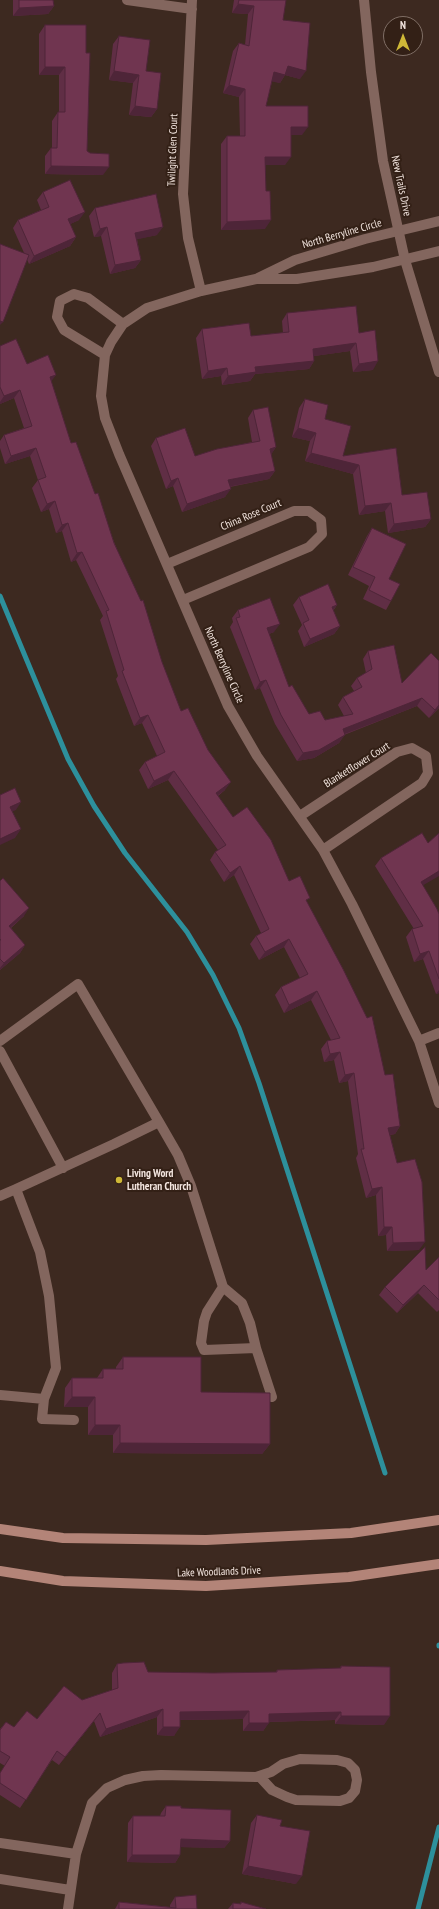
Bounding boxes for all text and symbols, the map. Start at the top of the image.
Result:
north arrow [383,16,423,56]
text: N [400,18,406,32]
street label: Twilight Glen Court [165,113,181,187]
street label: New Trails Drive [388,155,414,217]
street label: North Berryline Circle [301,216,383,252]
street label: China Rose Court [219,496,283,534]
street label: North Berryline Circle [201,625,247,705]
street label: Blanketflower Court [322,739,392,791]
place label: Living Word Lutheran Church [127,1167,191,1193]
marker: Living Word Lutheran Church [114,1175,124,1185]
street label: Lake Woodlands Drive [177,1564,261,1580]

